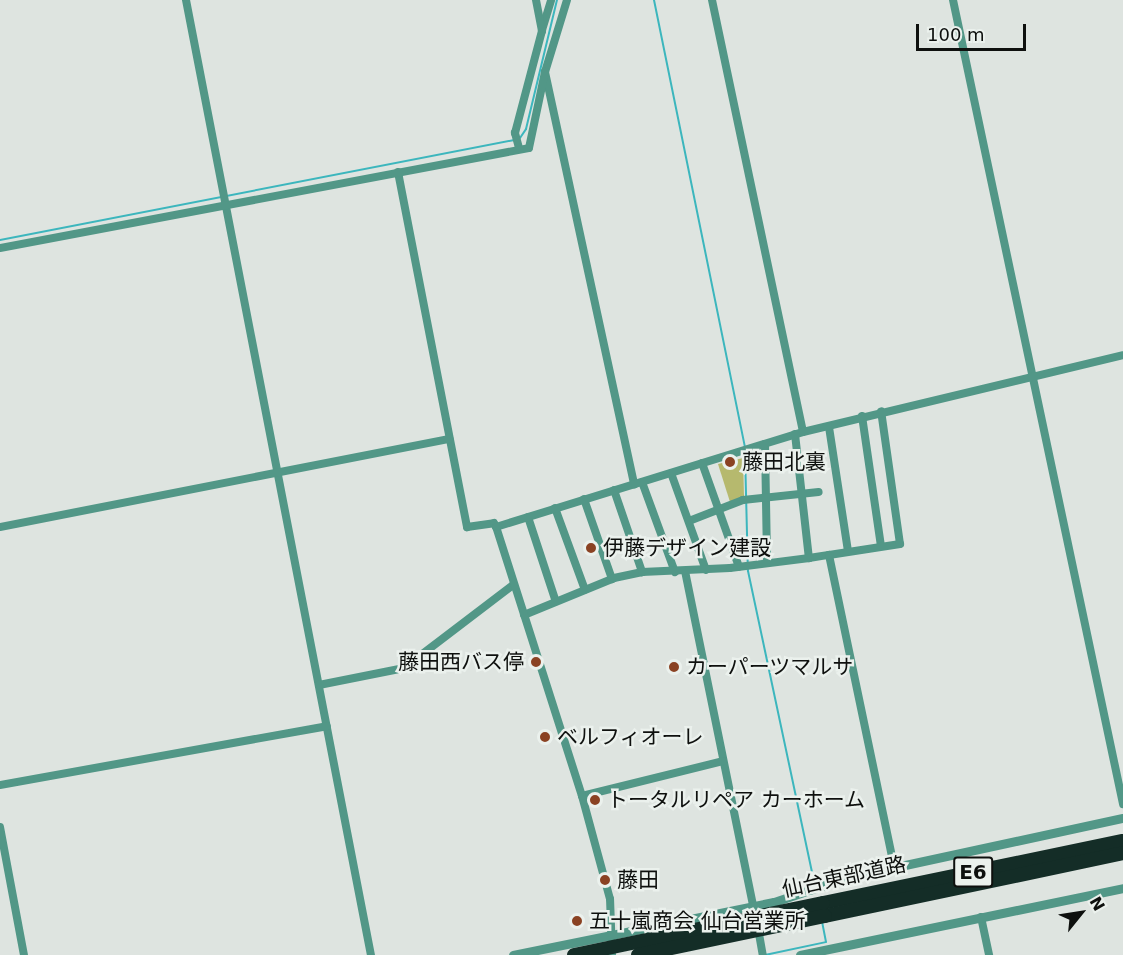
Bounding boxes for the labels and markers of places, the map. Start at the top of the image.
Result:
place label: 藤田北裏 [742,449,826,475]
marker: 藤田北裏 [723,455,737,469]
place label: 伊藤デザイン建設 [603,535,771,561]
marker: 伊藤デザイン建設 [584,541,598,555]
place label: 藤田西バス停 [398,649,524,675]
place label: カーパーツマルサ [686,654,854,680]
marker: 藤田西バス停 [529,655,543,669]
marker: カーパーツマルサ [667,660,681,674]
place label: ベルフィオーレ [557,724,704,750]
marker: ベルフィオーレ [538,730,552,744]
place label: トータルリペア カーホーム [607,787,866,813]
marker: トータルリペア カーホーム [588,793,602,807]
place label: 藤田 [617,867,659,893]
marker: 藤田 [598,873,612,887]
place label: 五十嵐商会 仙台営業所 [589,908,806,934]
marker: 五十嵐商会 仙台営業所 [570,914,584,928]

